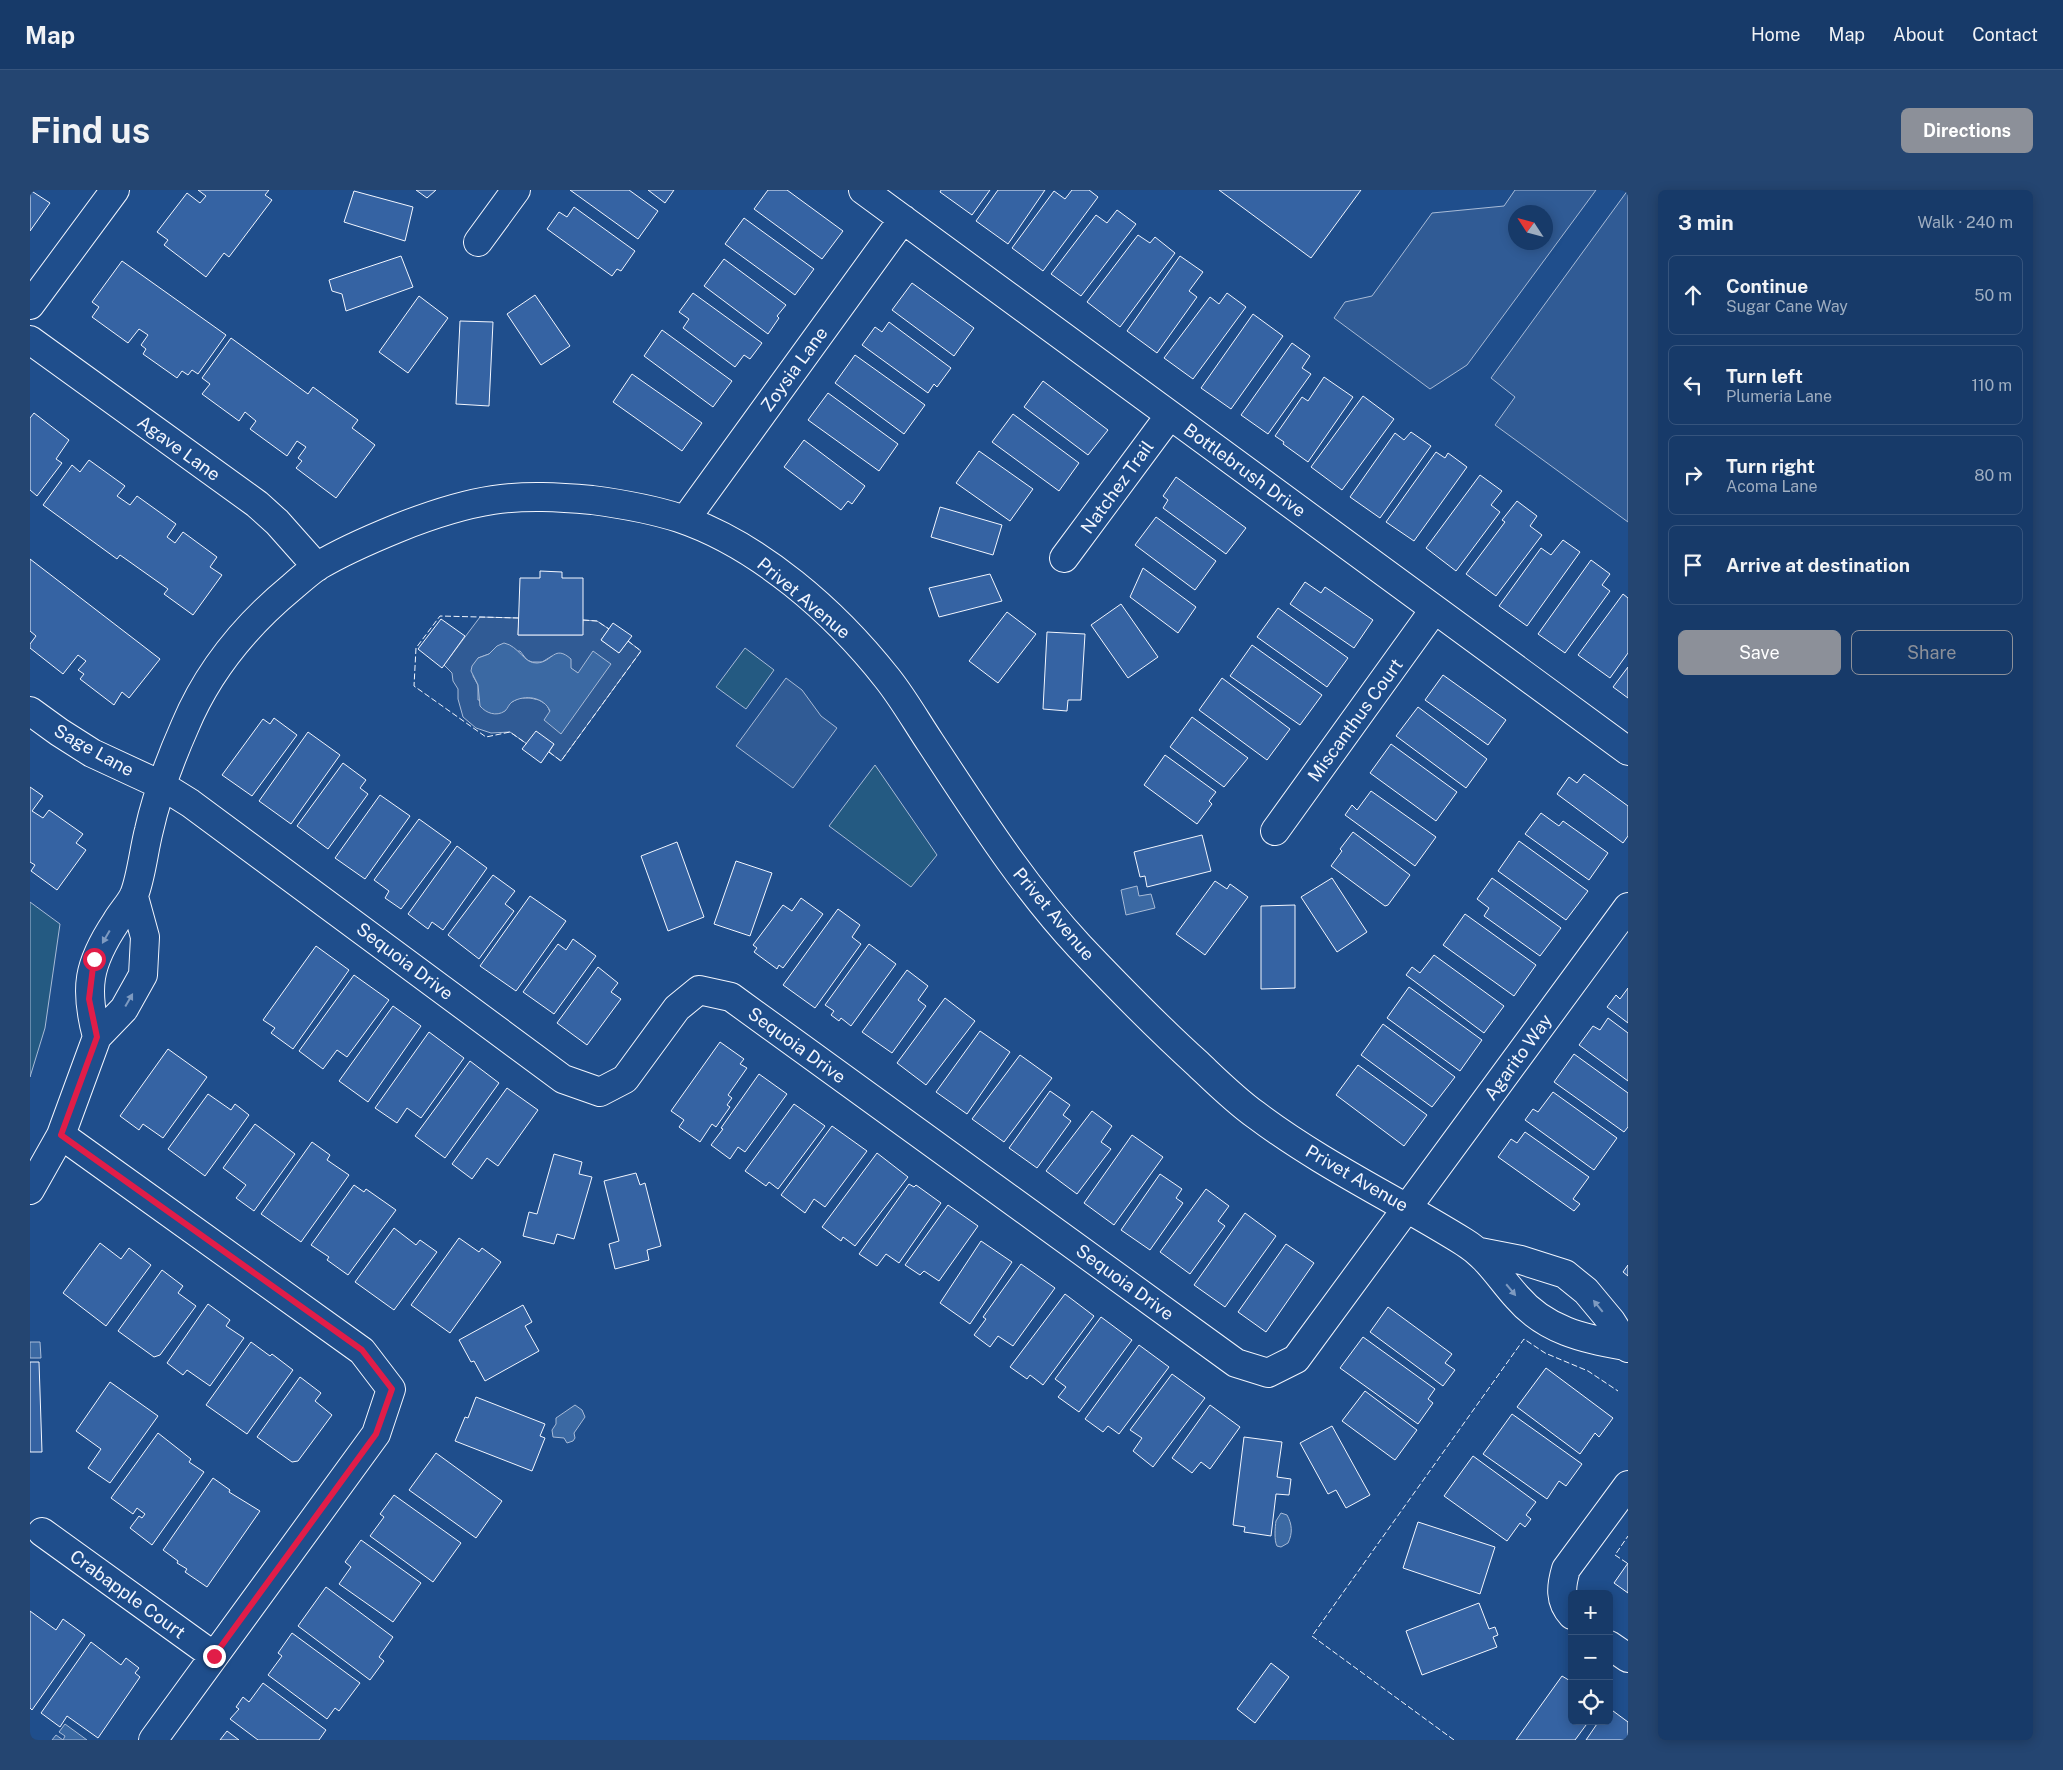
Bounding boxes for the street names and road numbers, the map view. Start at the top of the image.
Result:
street label: Zoysia Lane [756,323,832,415]
street label: Agave Lane [134,411,224,485]
street label: Bottlebrush Drive [1180,419,1310,521]
street label: Natchez Trail [1076,436,1158,538]
street label: Privet Avenue [753,553,855,643]
street label: Miscanthus Court [1303,654,1407,786]
street label: Sage Lane [50,719,138,781]
street label: Privet Avenue [1009,863,1099,965]
street label: Sequoia Drive [353,918,457,1004]
street label: Sequoia Drive [744,1003,850,1087]
street label: Agarito Way [1480,1010,1556,1104]
street label: Privet Avenue [1302,1140,1412,1216]
street label: Sequoia Drive [1072,1240,1178,1324]
street label: Crabapple Court [66,1545,190,1643]

